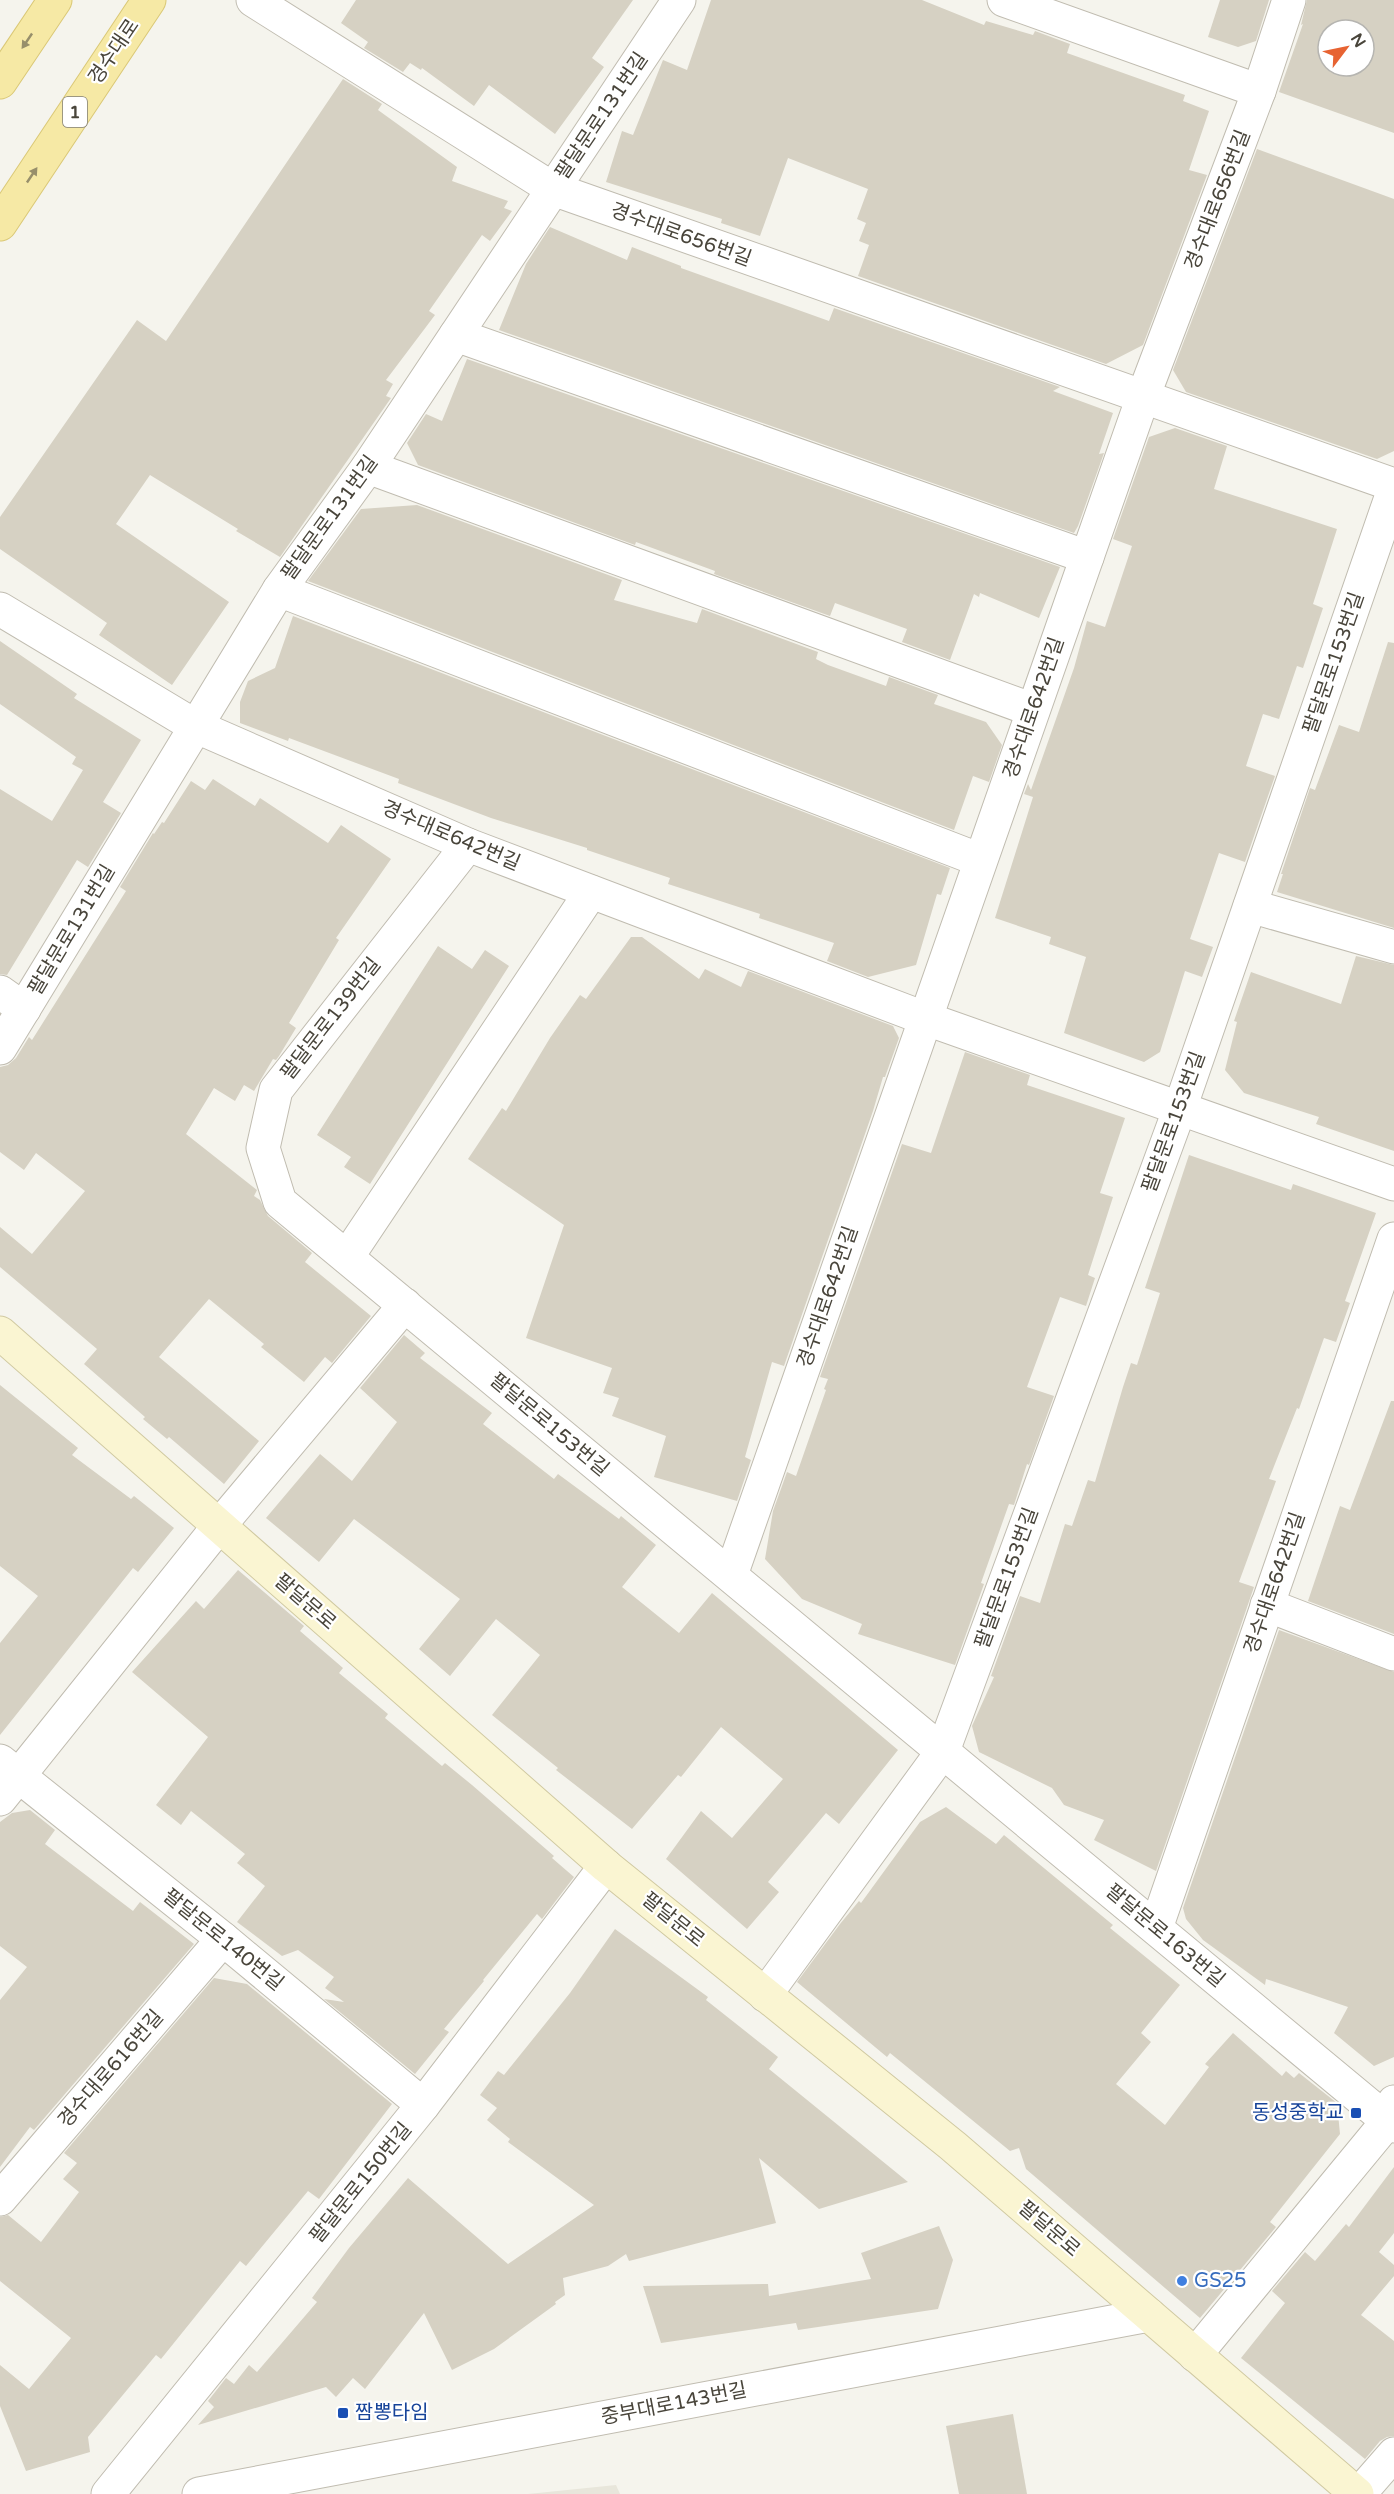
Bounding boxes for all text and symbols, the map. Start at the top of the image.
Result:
street label: 경수대로 [83,15,145,89]
north arrow [1316,18,1376,78]
text: N [1346,30,1370,51]
one-way arrow [22,33,33,49]
street label: 팔달문로131번길 [551,48,653,184]
road number: 1 [63,97,87,127]
street label: 경수대로656번길 [1180,127,1256,273]
one-way arrow [27,167,38,184]
street label: 경수대로656번길 [607,198,755,272]
street label: 팔달문로131번길 [277,451,383,585]
street label: 팔달문로153번길 [1299,589,1369,737]
street label: 경수대로642번길 [999,634,1069,782]
street label: 경수대로642번길 [378,796,524,876]
street label: 팔달문로131번길 [24,860,120,1000]
street label: 팔달문로139번길 [276,953,386,1085]
street label: 팔달문로153번길 [1137,1048,1211,1196]
street label: 경수대로642번길 [793,1223,863,1371]
street label: 팔달문로153번길 [485,1368,613,1482]
street label: 팔달문로153번길 [970,1504,1044,1652]
street label: 경수대로642번길 [1240,1509,1310,1657]
street label: 팔달문로 [269,1569,341,1635]
street label: 팔달문로163번길 [1101,1879,1229,1993]
street label: 팔달문로140번길 [158,1884,288,1996]
street label: 팔달문로 [637,1888,709,1952]
street label: 경수대로616번길 [53,2005,169,2133]
place label: 동성중학교 [1252,2101,1344,2125]
marker: 동성중학교 [1349,2106,1363,2120]
street label: 팔달문로150번길 [305,2118,417,2248]
street label: 팔달문로 [1013,2196,1085,2262]
place label: GS25 [1194,2269,1247,2293]
marker: GS25 [1175,2274,1189,2288]
street label: 중부대로143번길 [599,2378,749,2430]
place label: 짬뽕타임 [355,2401,429,2425]
marker: 짬뽕타임 [336,2406,350,2420]

